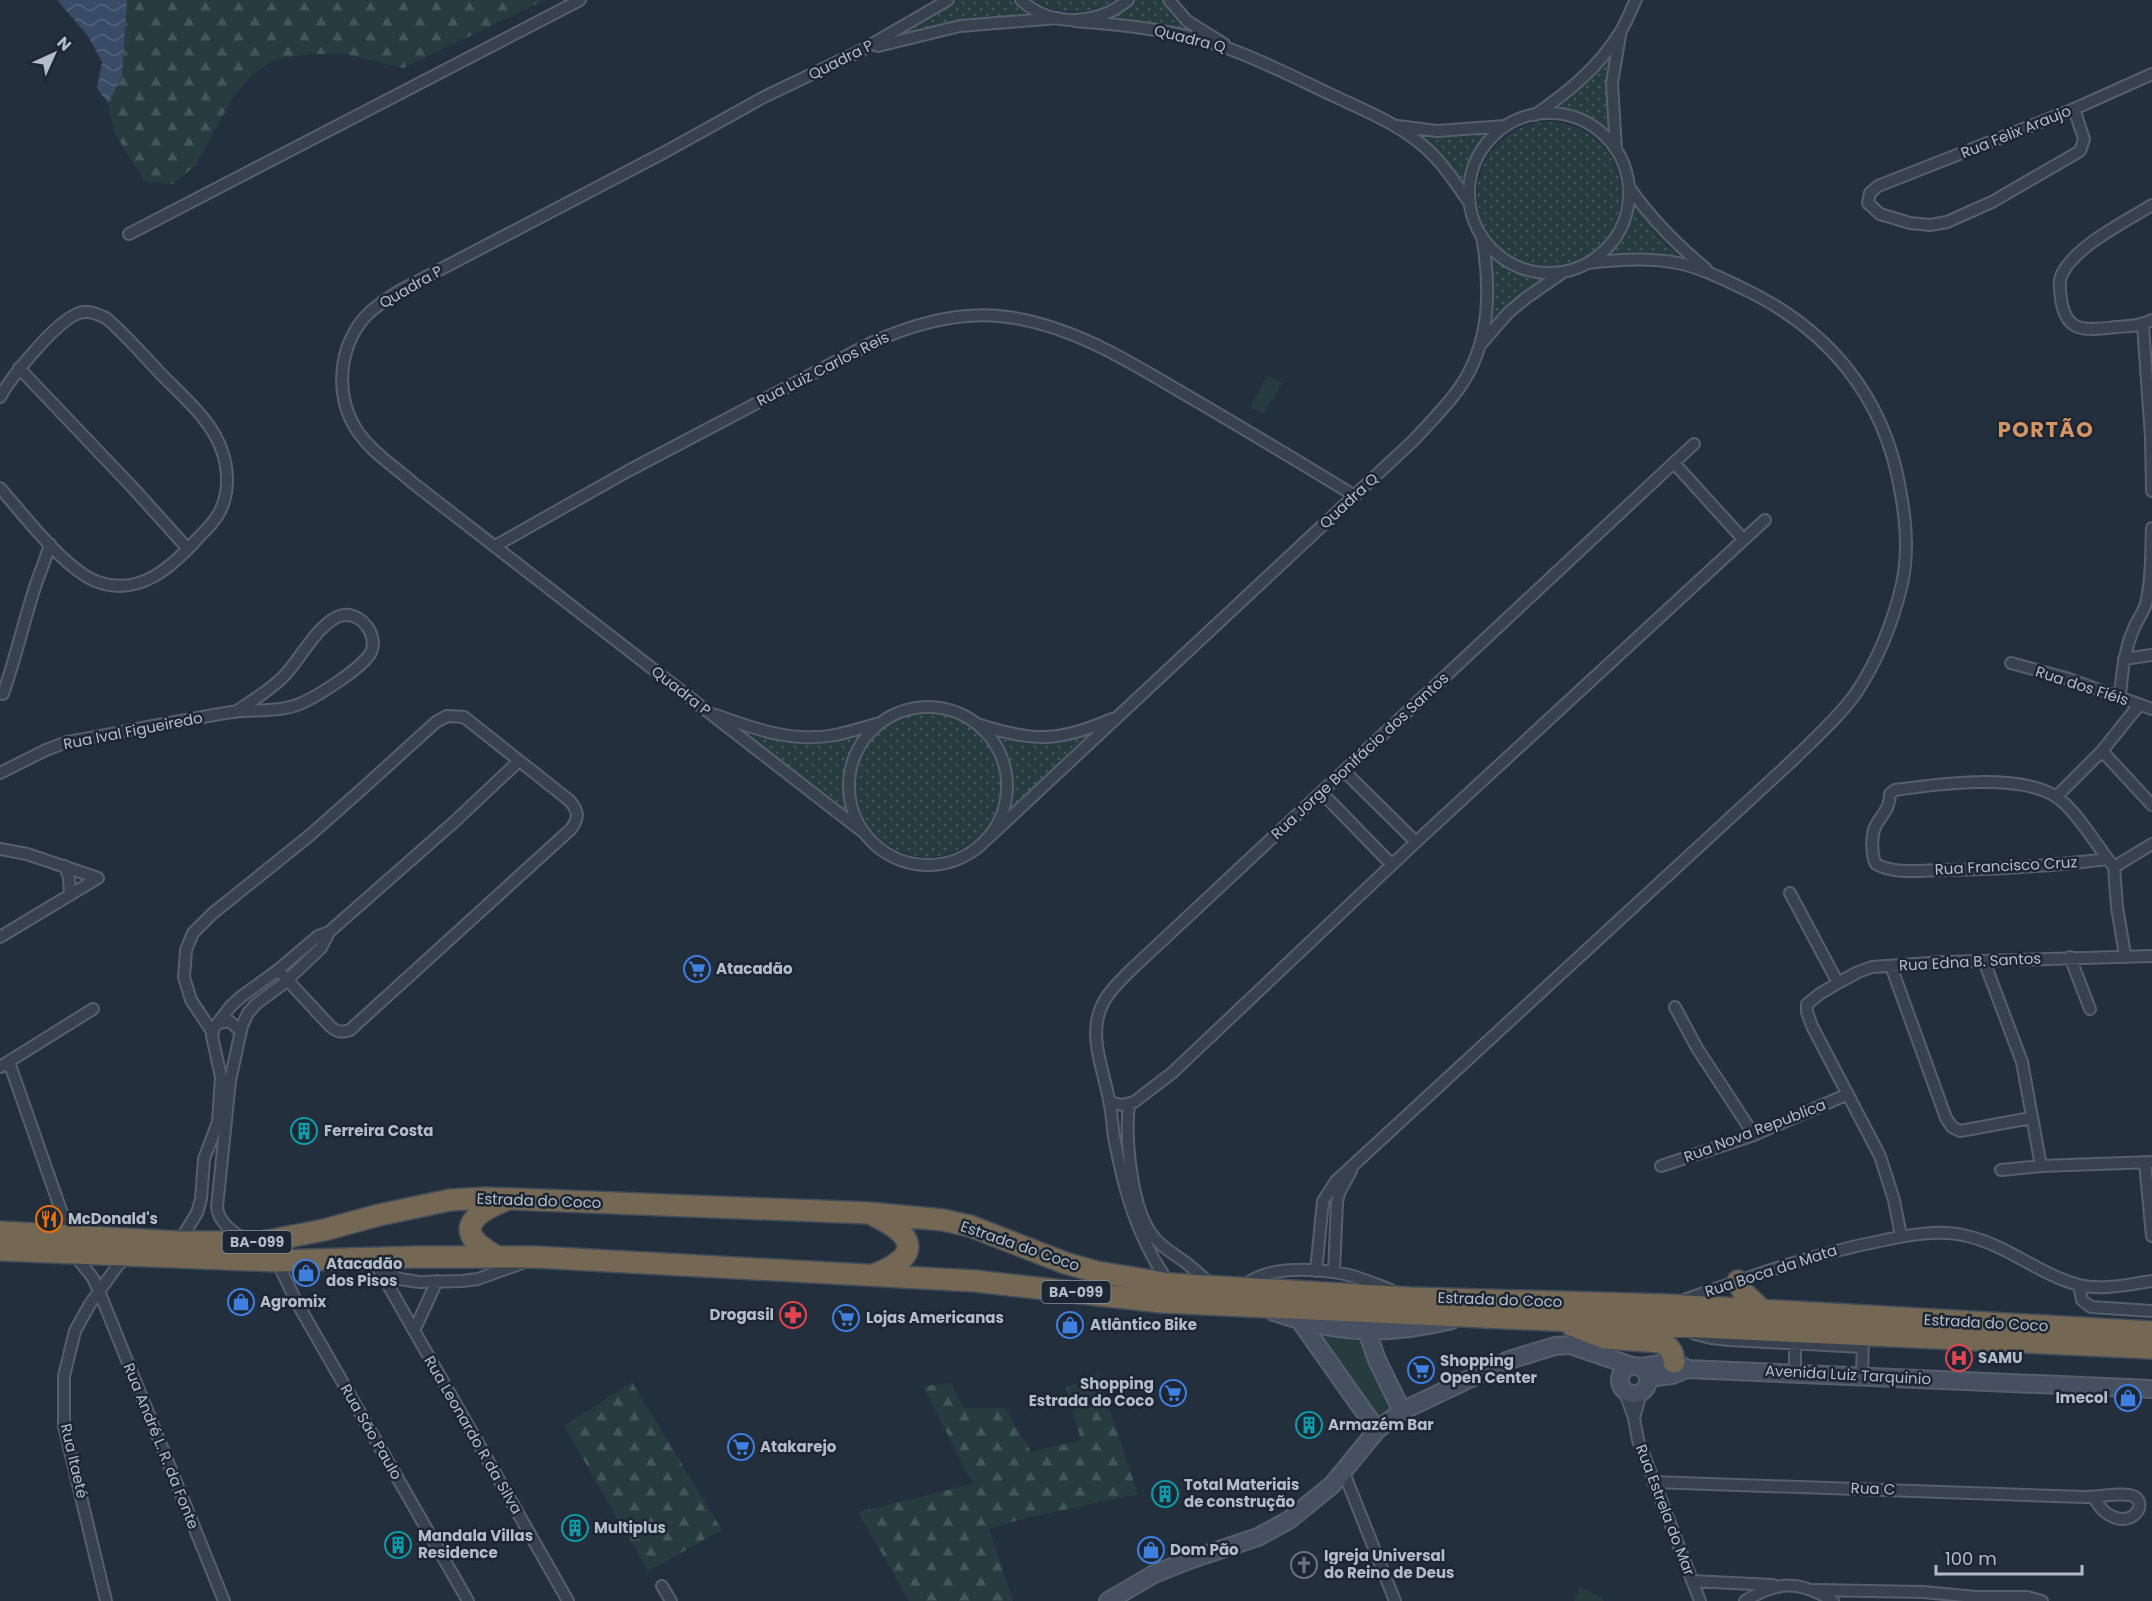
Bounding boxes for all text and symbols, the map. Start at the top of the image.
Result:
street label: Quadra Q [1152,19,1228,58]
north arrow [24,24,84,84]
text: N [52,31,77,56]
street label: Quadra P [805,34,877,85]
street label: Rua Felix Araujo [1958,100,2074,163]
street label: Quadra P [375,260,447,313]
street label: Rua Luiz Carlos Reis [753,326,893,411]
district label: PORTÃO [1998,415,2094,444]
street label: Quadra Q [1315,468,1383,533]
street label: Quadra P [647,661,716,721]
street label: Rua dos Fiéis [2033,661,2131,710]
street label: Rua Jorge Bonifácio dos Santos [1266,667,1453,844]
street label: Rua Ival Figueiredo [61,707,204,754]
street label: Rua Francisco Cruz [1934,851,2078,880]
street label: Rua Edna B. Santos [1898,947,2042,976]
supermarket icon: Atacadão [682,954,712,984]
place label: Atacadão [716,958,793,979]
street label: Rua Nova Republica [1681,1094,1829,1167]
building icon: Ferreira Costa [289,1116,319,1146]
place label: Ferreira Costa [324,1120,433,1141]
street label: Estrada do Coco [476,1188,602,1213]
restaurant icon: McDonald's [34,1204,64,1234]
place label: McDonald's [68,1208,158,1229]
street label: Estrada do Coco [958,1215,1083,1276]
road number: BA-099 [222,1231,292,1253]
street label: Rua Boca da Mata [1702,1239,1840,1302]
place label: Atacadão dos Pisos [326,1253,403,1291]
shop icon: Atacadão dos Pisos [291,1258,321,1288]
road number: BA-099 [1042,1281,1110,1303]
shop icon: Agromix [226,1287,256,1317]
street label: Estrada do Coco [1437,1287,1563,1312]
place label: Agromix [260,1291,327,1312]
pharmacy icon: Drogasil [778,1300,808,1330]
supermarket icon: Lojas Americanas [831,1303,861,1333]
place label: Drogasil [710,1304,774,1325]
place label: Lojas Americanas [866,1307,1004,1328]
street label: Estrada do Coco [1923,1309,2049,1336]
shop icon: Atlântico Bike [1055,1310,1085,1340]
place label: Atlântico Bike [1090,1314,1197,1335]
hospital icon: SAMU [1944,1343,1974,1373]
place label: SAMU [1978,1347,2023,1368]
place label: Shopping Open Center [1440,1350,1538,1388]
street label: Rua Leonardo R da Silva [419,1352,527,1518]
supermarket icon: Shopping Open Center [1406,1355,1436,1385]
street label: Rua André L. R. da Fonte [119,1360,204,1532]
street label: Avenida Luiz Tarquinio [1765,1360,1932,1389]
place label: Shopping Estrada do Coco [1029,1373,1154,1411]
supermarket icon: Shopping Estrada do Coco [1158,1378,1188,1408]
street label: Rua São Paulo [336,1380,407,1483]
shop icon: Imecol [2113,1383,2143,1413]
place label: Imecol [2055,1387,2108,1408]
building icon: Armazém Bar [1294,1410,1324,1440]
place label: Armazém Bar [1328,1414,1434,1435]
street label: Rua Itaeté [56,1421,93,1500]
supermarket icon: Atakarejo [726,1432,756,1462]
place label: Atakarejo [760,1436,837,1457]
street label: Rua Estrela do Mar [1631,1441,1700,1579]
place label: Total Materiais de construção [1184,1474,1299,1512]
street label: Rua C [1850,1477,1896,1500]
building icon: Total Materiais de construção [1150,1479,1180,1509]
building icon: Multiplus [560,1513,590,1543]
place label: Multiplus [594,1517,666,1538]
place label: Mandala Villas Residence [418,1525,533,1563]
building icon: Mandala Villas Residence [383,1530,413,1560]
shop icon: Dom Pão [1136,1535,1166,1565]
scale bar [1936,1538,2082,1576]
place label: Dom Pão [1170,1539,1239,1560]
place label: Igreja Universal do Reino de Deus [1324,1545,1454,1583]
text: 100 m [1945,1546,1997,1571]
church icon: Igreja Universal do Reino de Deus [1289,1550,1319,1580]

